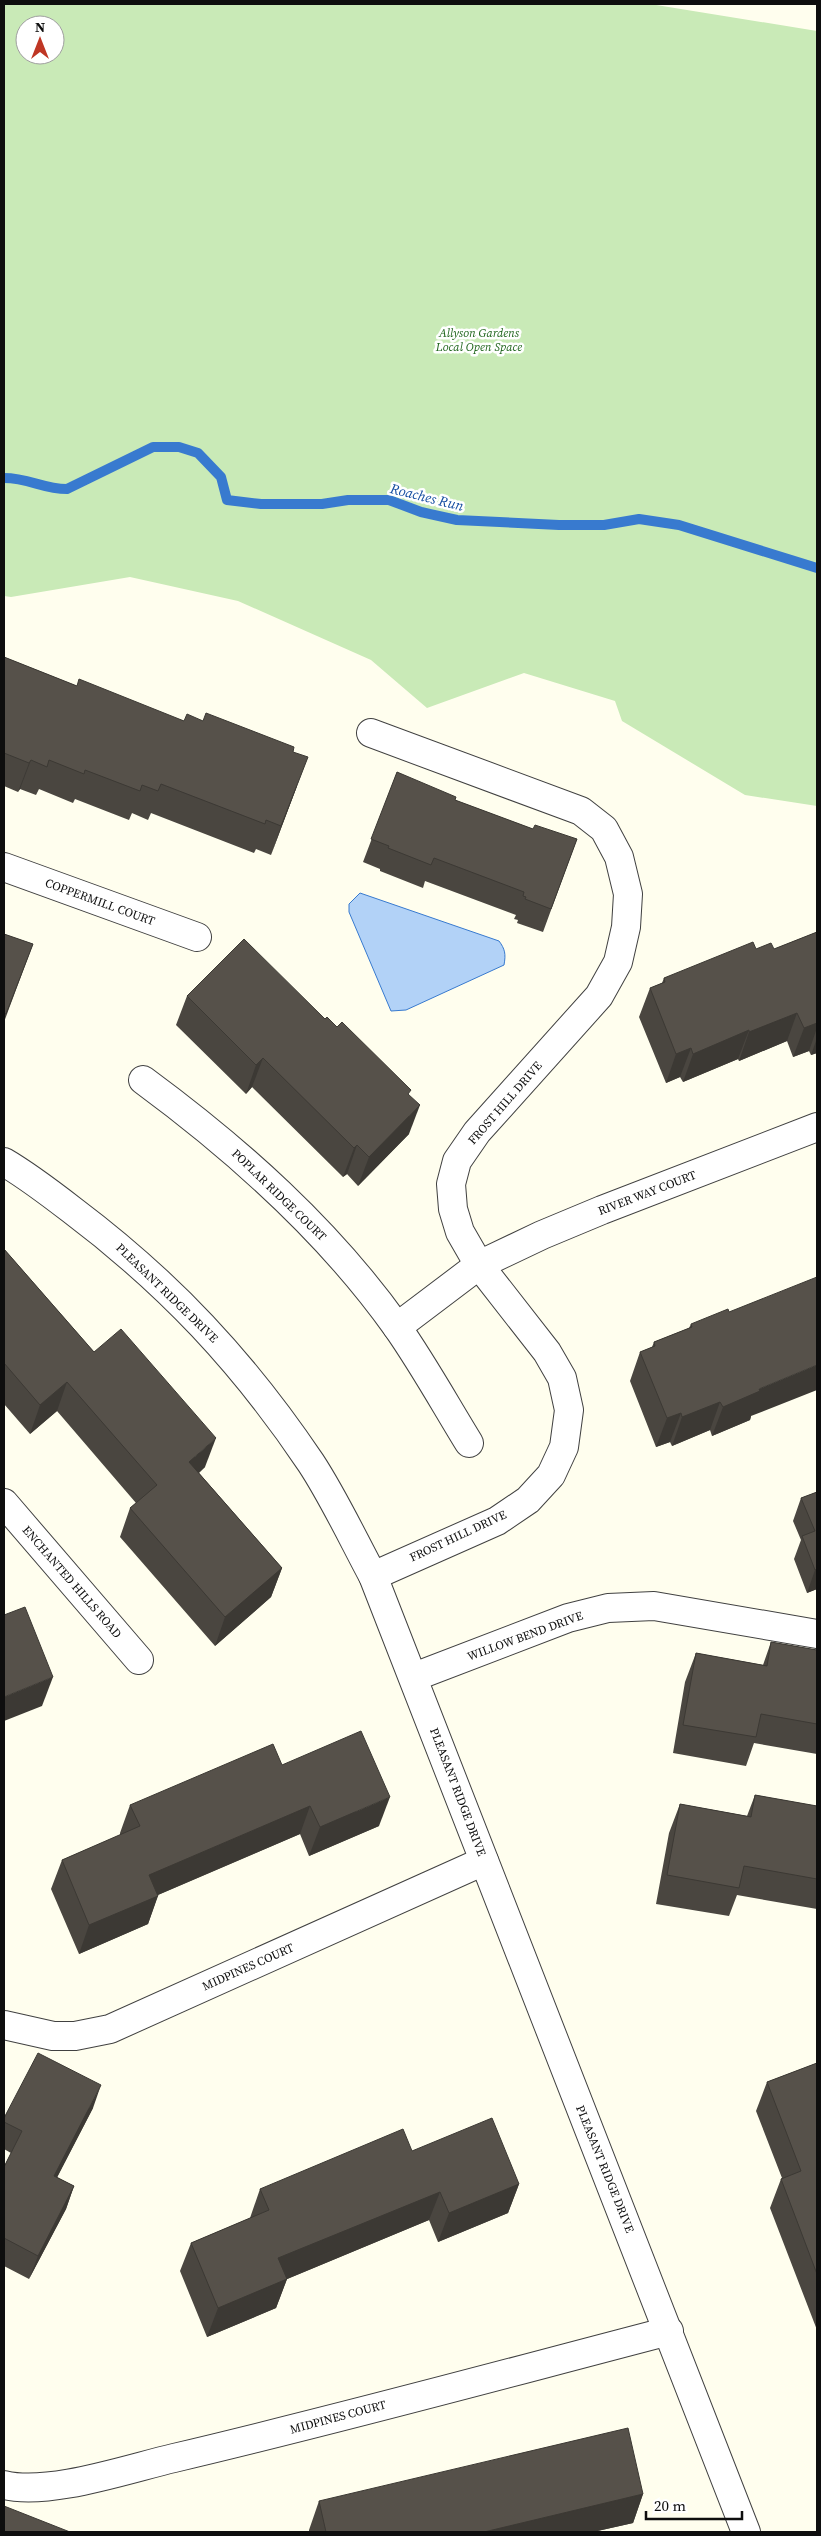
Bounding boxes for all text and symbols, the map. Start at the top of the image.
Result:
north arrow [15,15,65,65]
text: N [35,17,45,37]
park label: Allyson Gardens Local Open Space [435,325,522,355]
water label: Roaches Run [387,478,466,516]
street label: COPPERMILL COURT [43,875,158,930]
street label: FROST HILL DRIVE [464,1058,546,1148]
street label: POPLAR RIDGE COURT [228,1146,330,1245]
street label: RIVER WAY COURT [596,1167,699,1219]
street label: PLEASANT RIDGE DRIVE [112,1240,222,1346]
street label: FROST HILL DRIVE [407,1507,509,1565]
street label: ENCHANTED HILLS ROAD [19,1522,125,1642]
street label: WILLOW BEND DRIVE [465,1608,585,1664]
street label: PLEASANT RIDGE DRIVE [426,1726,490,1858]
street label: MIDPINES COURT [200,1939,297,1994]
street label: PLEASANT RIDGE DRIVE [572,2103,638,2235]
street label: MIDPINES COURT [288,2396,388,2438]
scale bar [646,2488,742,2520]
text: 20 m [654,2495,686,2516]

